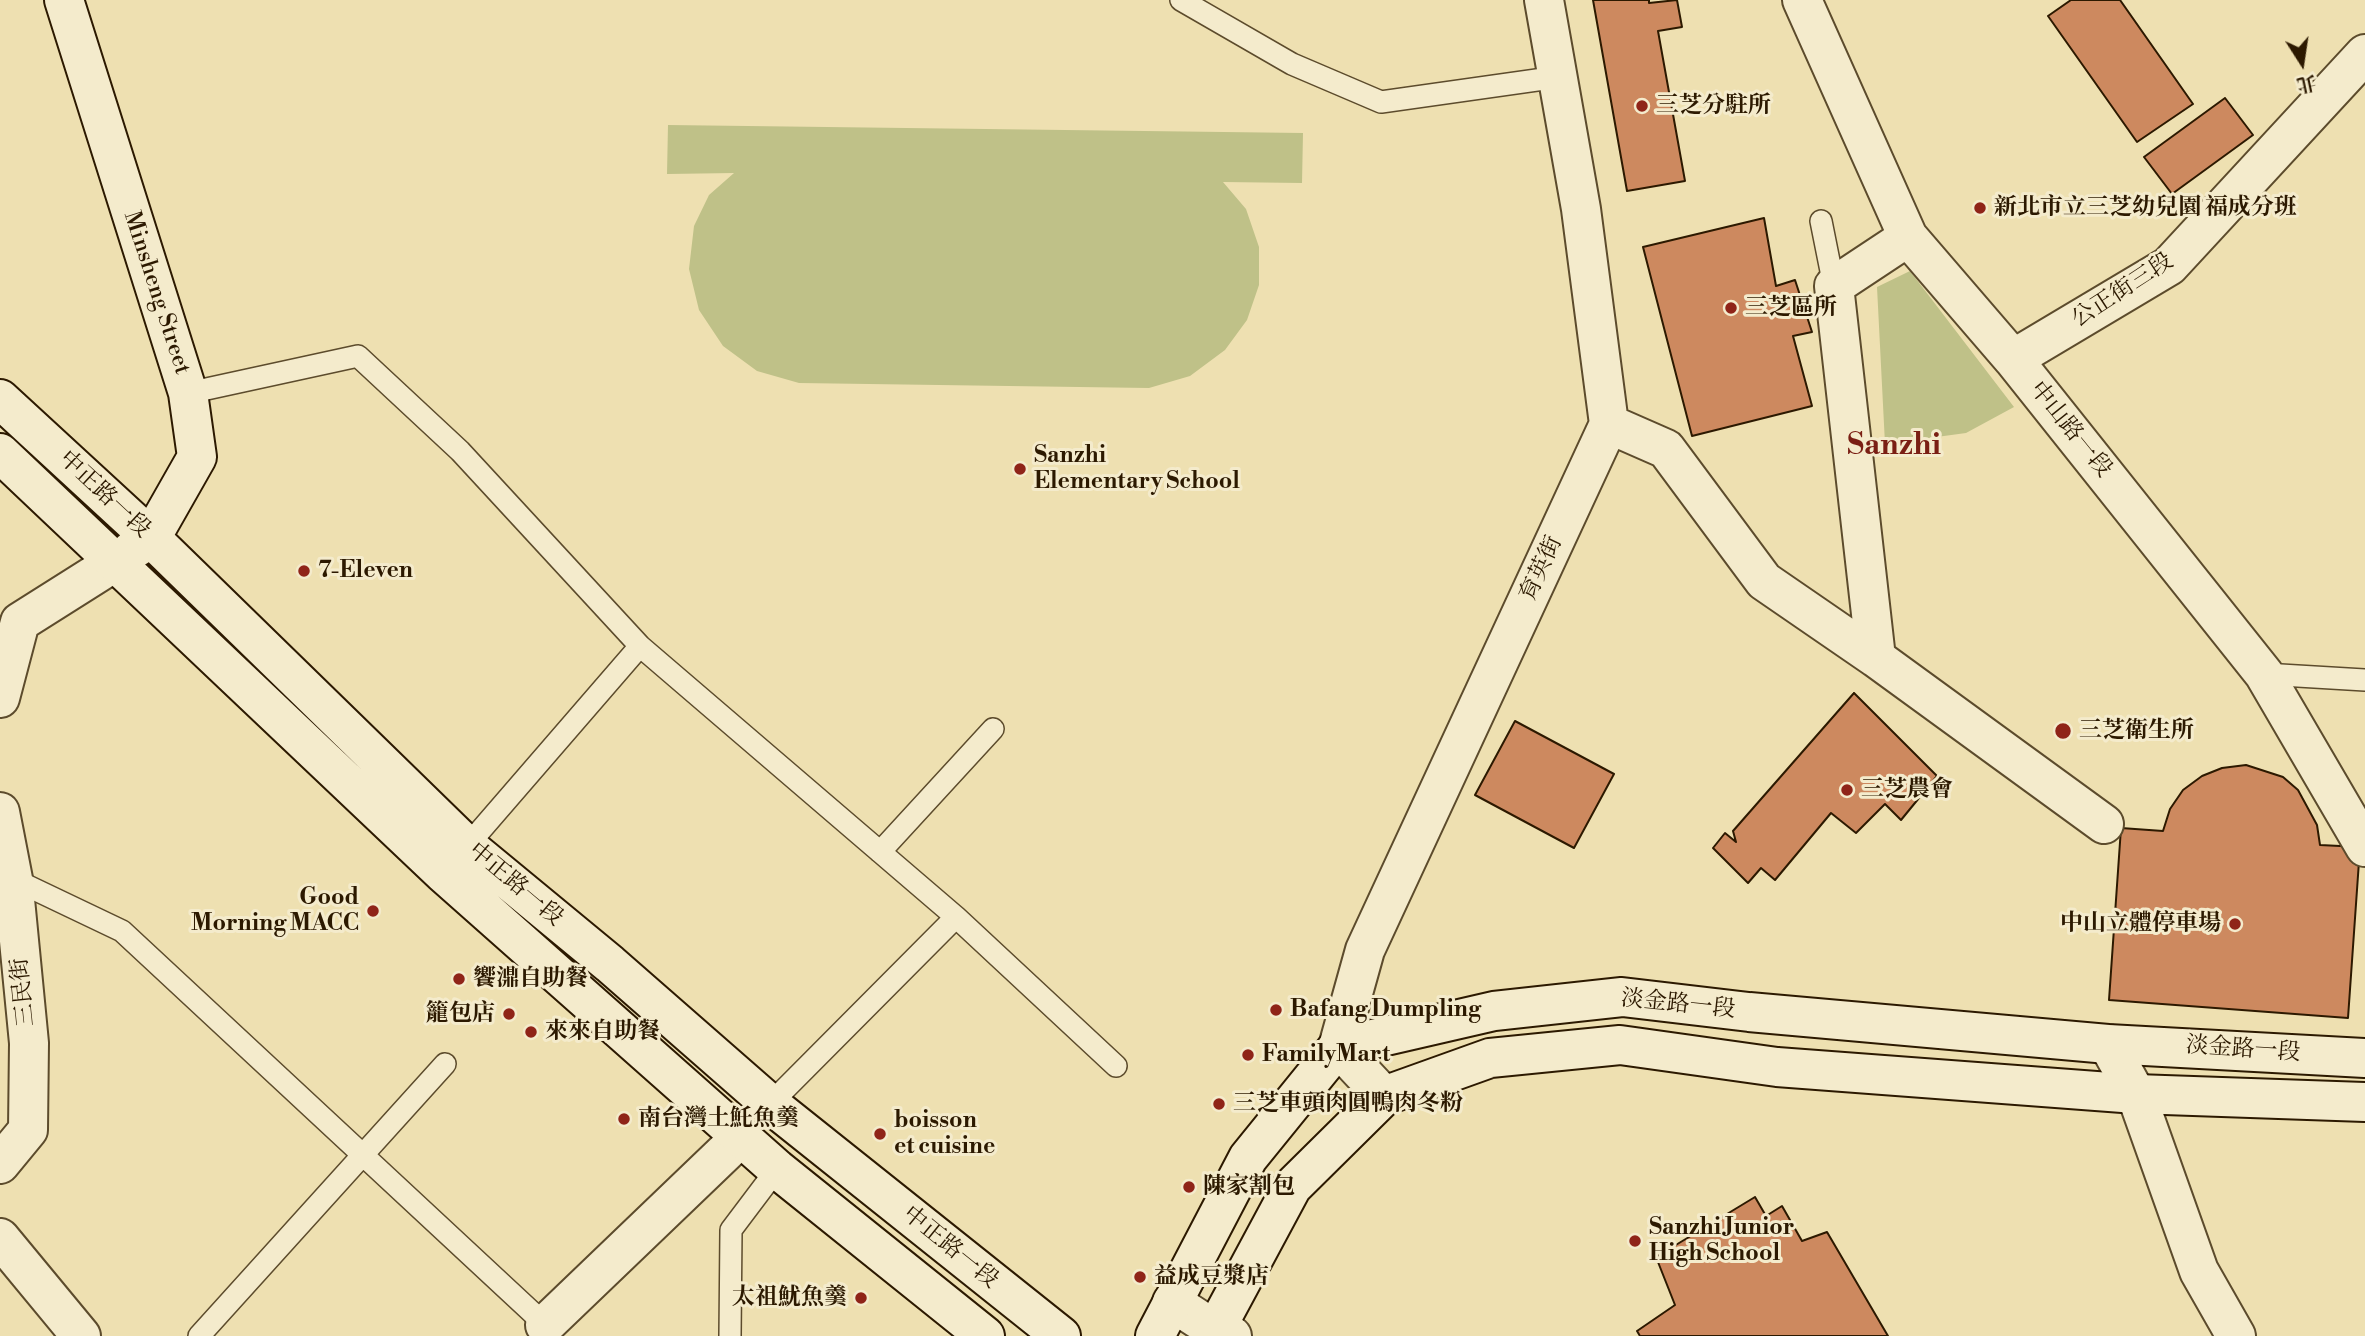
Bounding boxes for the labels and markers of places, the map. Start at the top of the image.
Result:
place label: 三芝分駐所 [1656,92,1771,120]
marker: 三芝分駐所 [1634,98,1650,114]
place label: 新北市立三芝幼兒園 福成分班 [1994,194,2297,222]
marker: 新北市立三芝幼兒園 福成分班 [1972,200,1988,216]
place label: 三芝區所 [1745,294,1837,322]
marker: 三芝區所 [1723,300,1739,316]
place label: Sanzhi Elementary School [1034,442,1240,496]
marker: Sanzhi Elementary School [1012,461,1028,477]
place label: 7-Eleven [318,557,413,585]
marker: 7-Eleven [296,563,312,579]
place label: 三芝衛生所 [2079,717,2194,745]
marker: 三芝衛生所 [2053,721,2073,741]
place label: 三芝農會 [1861,776,1953,804]
marker: 三芝農會 [1839,782,1855,798]
place label: Good Morning MACC [191,884,359,938]
marker: Good Morning MACC [365,903,381,919]
place label: 中山立體停車場 [2060,910,2221,938]
marker: 中山立體停車場 [2227,916,2243,932]
place label: 饗濎自助餐 [473,965,588,993]
marker: 饗濎自助餐 [451,971,467,987]
place label: Bafang Dumpling [1290,996,1481,1024]
place label: 籠包店 [426,1000,495,1028]
marker: Bafang Dumpling [1268,1002,1284,1018]
marker: 籠包店 [501,1006,517,1022]
place label: 來來自助餐 [545,1018,660,1046]
marker: 來來自助餐 [523,1024,539,1040]
place label: FamilyMart [1262,1041,1390,1069]
marker: FamilyMart [1240,1047,1256,1063]
place label: 三芝車頭肉圓鴨肉冬粉 [1233,1090,1463,1118]
marker: 三芝車頭肉圓鴨肉冬粉 [1211,1096,1227,1112]
place label: 南台灣土魠魚羹 [638,1105,799,1133]
place label: boisson et cuisine [894,1107,995,1161]
marker: 南台灣土魠魚羹 [616,1111,632,1127]
marker: boisson et cuisine [872,1126,888,1142]
place label: 陳家割包 [1203,1173,1295,1201]
marker: 陳家割包 [1181,1179,1197,1195]
place label: Sanzhi Junior High School [1649,1214,1794,1268]
marker: Sanzhi Junior High School [1627,1233,1643,1249]
place label: 益成豆漿店 [1154,1263,1269,1291]
marker: 益成豆漿店 [1132,1269,1148,1285]
place label: 太祖魷魚羹 [732,1284,847,1312]
marker: 太祖魷魚羹 [853,1290,869,1306]

